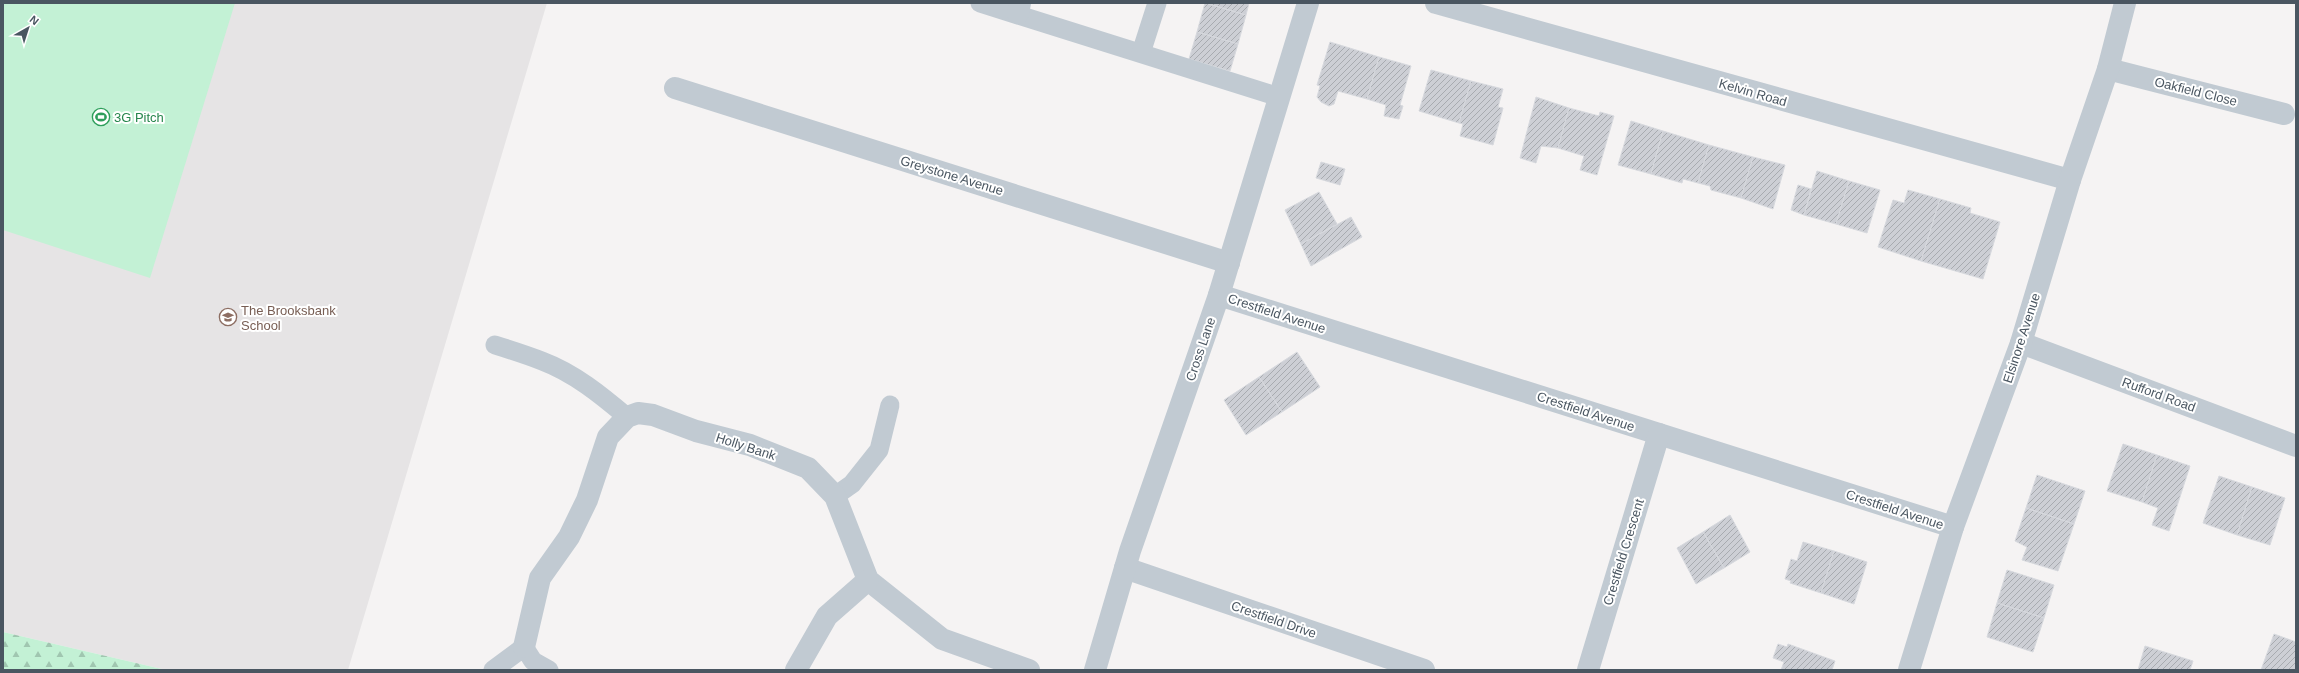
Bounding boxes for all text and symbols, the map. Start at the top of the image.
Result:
north arrow [8,8,48,48]
text: N [27,13,41,27]
street label: Oakfield Close [2153,74,2239,109]
street label: Kelvin Road [1717,76,1789,109]
sports icon: 3G Pitch [91,107,111,127]
place label: 3G Pitch [114,110,164,125]
street label: Greystone Avenue [899,153,1005,198]
street label: Crestfield Avenue [1226,291,1328,336]
street label: Elsinore Avenue [2000,291,2043,385]
place label: The Brooksbank School [241,303,336,333]
school or university icon: The Brooksbank School [218,307,238,327]
street label: Cross Lane [1183,315,1218,383]
street label: Rufford Road [2120,374,2198,415]
street label: Crestfield Avenue [1535,389,1637,434]
street label: Holly Bank [714,430,778,463]
street label: Crestfield Avenue [1844,487,1946,532]
street label: Crestfield Crescent [1600,497,1647,607]
street label: Crestfield Drive [1229,598,1318,641]

